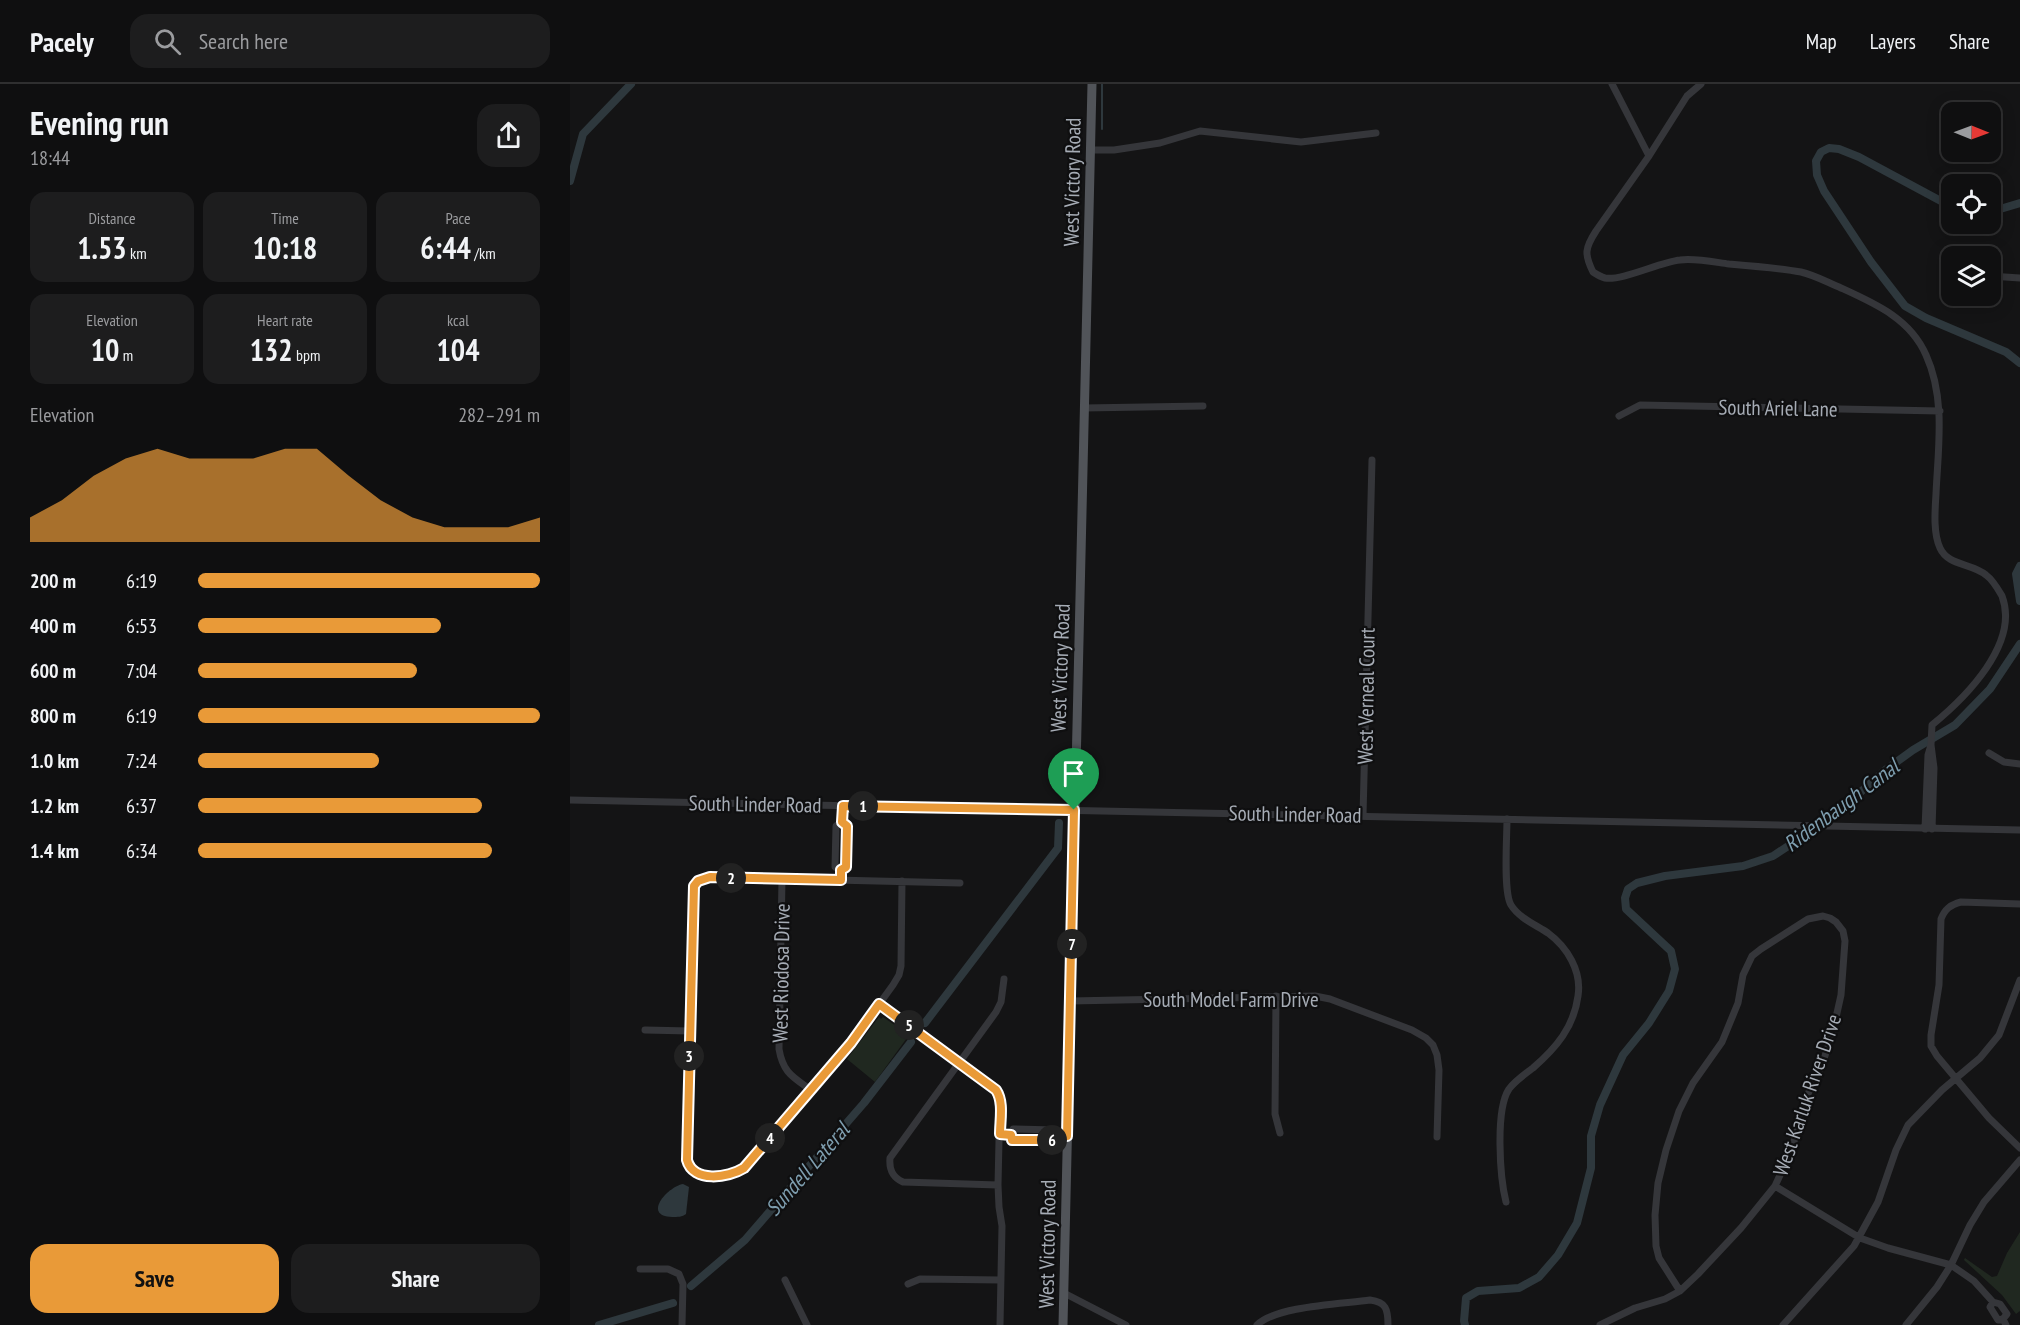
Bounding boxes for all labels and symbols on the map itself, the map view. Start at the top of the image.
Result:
north arrow [1941,102,2001,162]
street label: West Victory Road [1057,117,1087,247]
street label: South Ariel Lane [1718,393,1838,423]
street label: West Victory Road [1044,603,1076,733]
street label: West Verneal Court [1351,627,1381,765]
pin [1048,748,1099,810]
water label: Ridenbaugh Canal [1778,751,1906,858]
street label: South Linder Road [688,789,822,819]
pin: 1 [848,791,878,821]
street label: South Linder Road [1228,799,1362,829]
pin: 2 [716,863,746,893]
street label: West Riodosa Drive [766,903,796,1043]
pin: 7 [1057,929,1087,959]
street label: South Model Farm Drive [1143,986,1319,1013]
pin: 5 [894,1010,924,1040]
street label: West Karluk River Drive [1767,1011,1847,1179]
pin: 3 [674,1041,704,1071]
water label: Sundell Lateral [759,1115,856,1221]
pin: 4 [755,1123,785,1153]
pin: 6 [1037,1125,1067,1155]
street label: West Victory Road [1032,1179,1062,1309]

